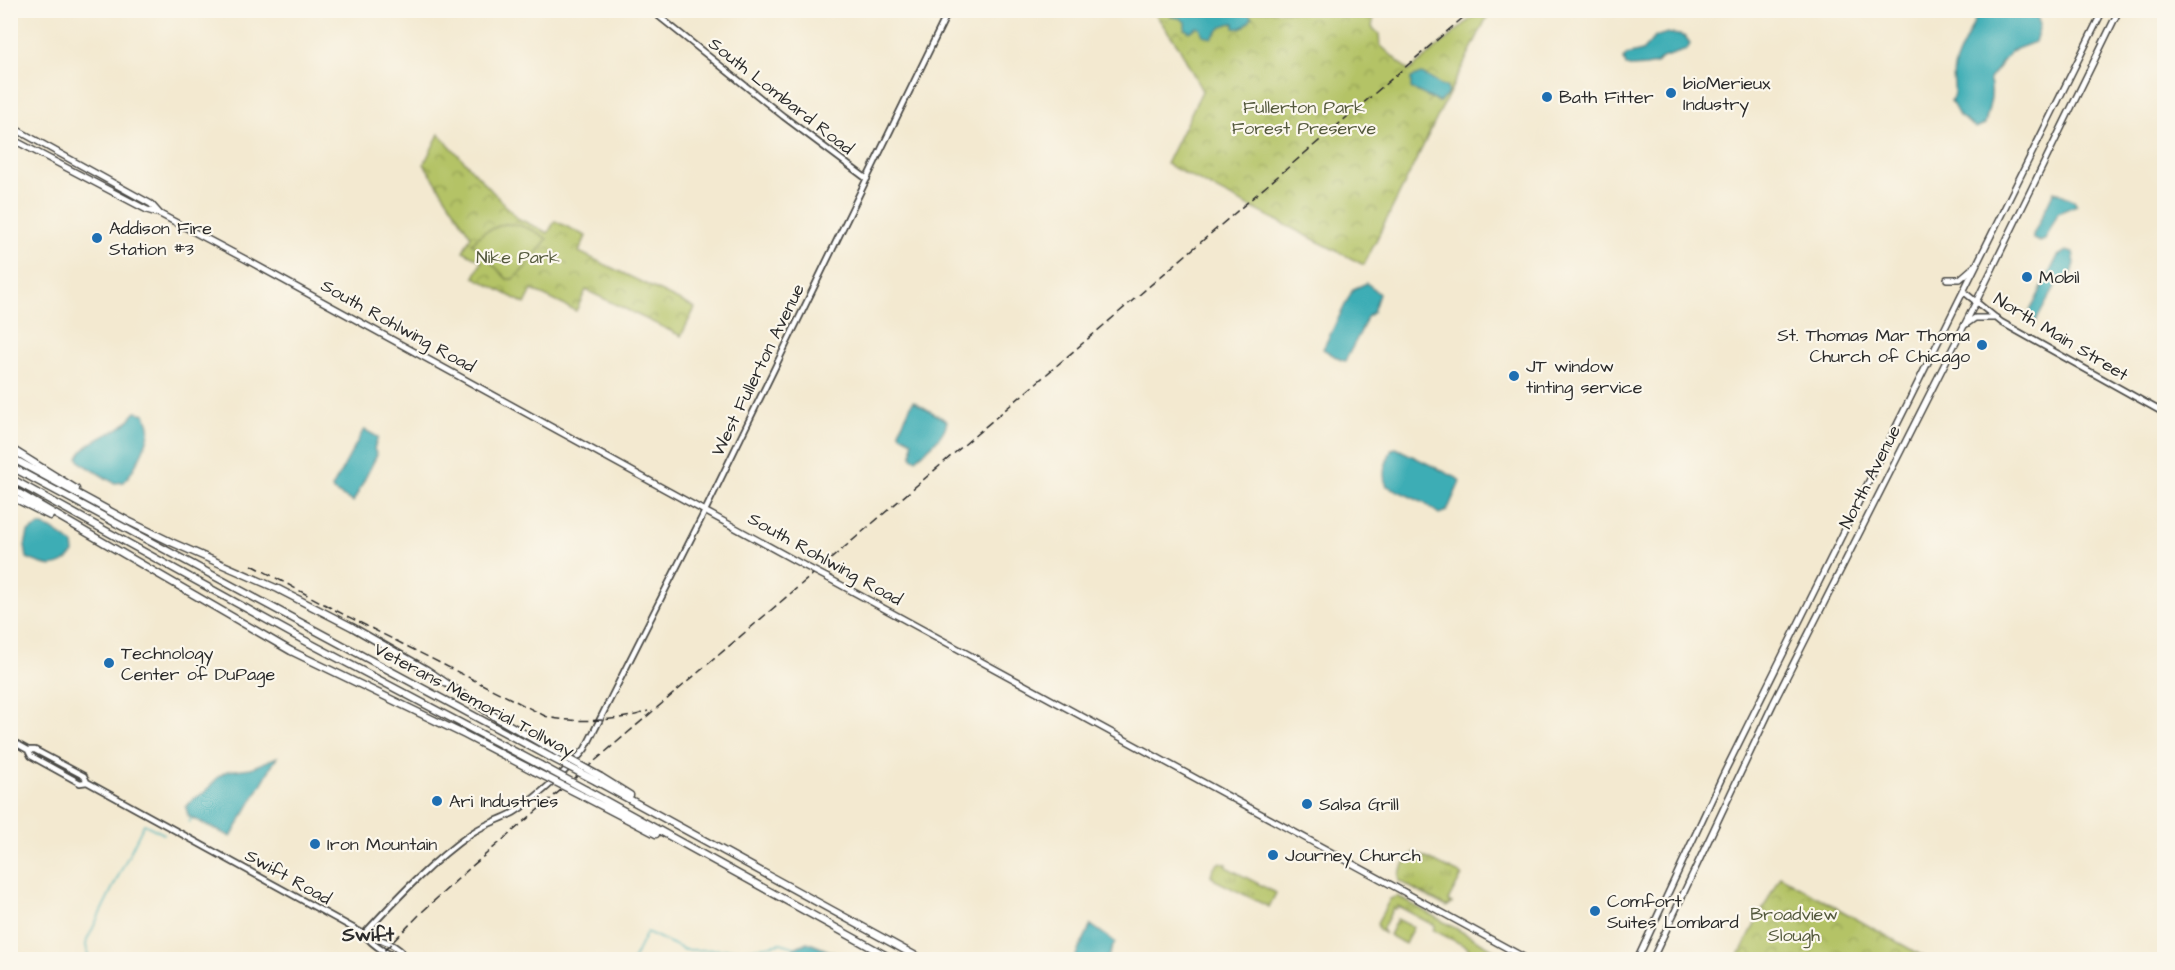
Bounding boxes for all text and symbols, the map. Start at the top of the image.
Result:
street label: South Lombard Road [703,31,859,161]
place label: bioMerieux Industry [1683,71,1771,118]
place label: Bath Fitter [1559,85,1654,110]
marker: bioMerieux Industry [1664,86,1678,100]
marker: Bath Fitter [1540,90,1554,104]
park label: Fullerton Park Forest Preserve [1232,95,1377,141]
place label: Addison Fire Station #3 [109,216,212,262]
marker: Addison Fire Station #3 [90,231,104,245]
park label: Nike Park [476,245,560,270]
place label: Mobil [2039,265,2080,290]
marker: Mobil [2020,270,2034,284]
street label: South Rohlwing Road [316,273,480,380]
street label: West Fullerton Avenue [705,279,811,461]
street label: North Main Street [1989,287,2134,388]
place label: St. Thomas Mar Thoma Church of Chicago [1777,323,1970,370]
marker: St. Thomas Mar Thoma Church of Chicago [1975,338,1989,352]
place label: JT window tinting service [1526,354,1643,401]
marker: JT window tinting service [1507,369,1521,383]
street label: North Avenue [1833,421,1907,533]
street label: South Rohlwing Road [743,506,907,613]
street label: Veterans Memorial Tollway [369,636,579,764]
place label: Technology Center of DuPage [121,641,275,688]
marker: Technology Center of DuPage [102,656,116,670]
place label: Ari Industries [449,789,558,814]
place label: Salsa Grill [1319,792,1399,817]
marker: Ari Industries [430,794,444,808]
marker: Salsa Grill [1300,797,1314,811]
place label: Iron Mountain [327,832,437,857]
marker: Iron Mountain [308,837,322,851]
street label: Swift Road [240,843,336,911]
place label: Journey Church [1285,843,1421,869]
marker: Journey Church [1266,848,1280,862]
place label: Comfort Suites Lombard [1607,889,1739,935]
park label: Broadview Slough [1750,902,1838,949]
marker: Comfort Suites Lombard [1588,904,1602,918]
district label: Swift [341,921,395,949]

